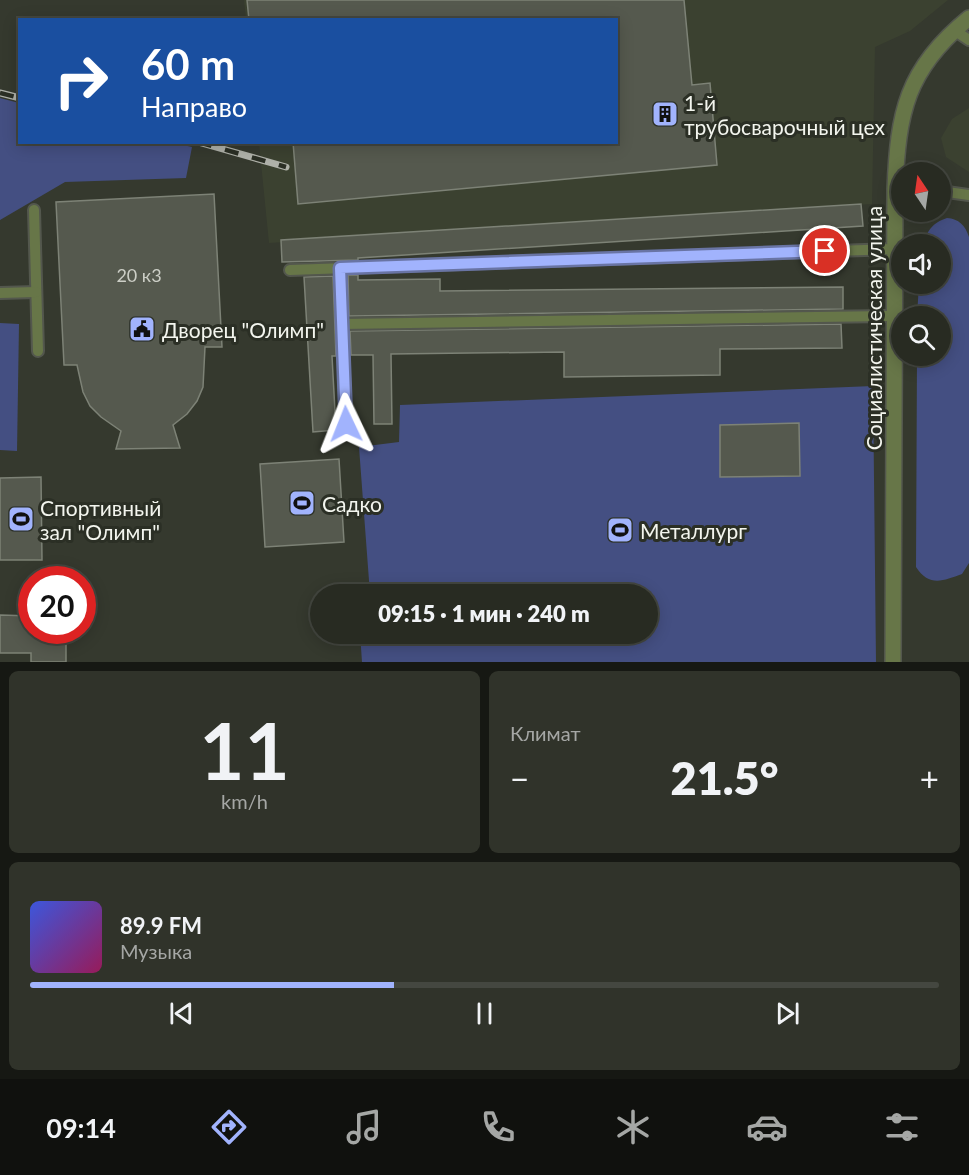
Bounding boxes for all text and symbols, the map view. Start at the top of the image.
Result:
text: 60 m [141,39,235,89]
icon: right [42,42,120,120]
text: Направо [141,90,247,123]
place label: 1-й трубосварочный цех [684,90,885,139]
building icon: 1-й трубосварочный цех [650,99,680,129]
north arrow [891,162,951,222]
map controls [891,162,951,366]
street label: Социалистическая улица [861,206,886,450]
pin [799,225,850,276]
icon: arrive [808,234,841,267]
button: sound [891,234,951,294]
house number: 20 к3 [116,264,162,286]
button: search [891,306,951,366]
public building icon: Дворец "Олимп" [127,314,157,344]
place label: Дворец "Олимп" [162,317,324,342]
position arrow [314,392,378,456]
sports icon: Садко [287,488,317,518]
place label: Садко [322,491,382,516]
place label: Спортивный зал "Олимп" [40,495,161,544]
sports icon: Спортивный зал "Олимп" [6,504,36,534]
sports icon: Металлург [605,515,635,545]
place label: Металлург [640,518,747,543]
speed limit sign: 20 [18,566,96,644]
text: 09:15 · 1 мин · 240 m [378,600,590,627]
text: 11 [199,703,290,797]
text: Климат [510,721,581,745]
text: 21.5° [671,751,778,805]
text: − [510,758,529,798]
text: + [920,758,939,798]
text: km/h [221,789,268,813]
text: 89.9 FM [120,912,202,939]
text: Музыка [120,939,192,963]
icon: previous [165,997,198,1030]
icon: pause [468,997,501,1030]
icon: next [771,997,804,1030]
icon: directions [208,1106,250,1148]
icon: music [343,1106,385,1148]
icon: phone [477,1106,519,1148]
icon: climate [612,1106,654,1148]
icon: car [746,1106,788,1148]
icon: filters [881,1106,923,1148]
text: 09:14 [46,1111,116,1144]

